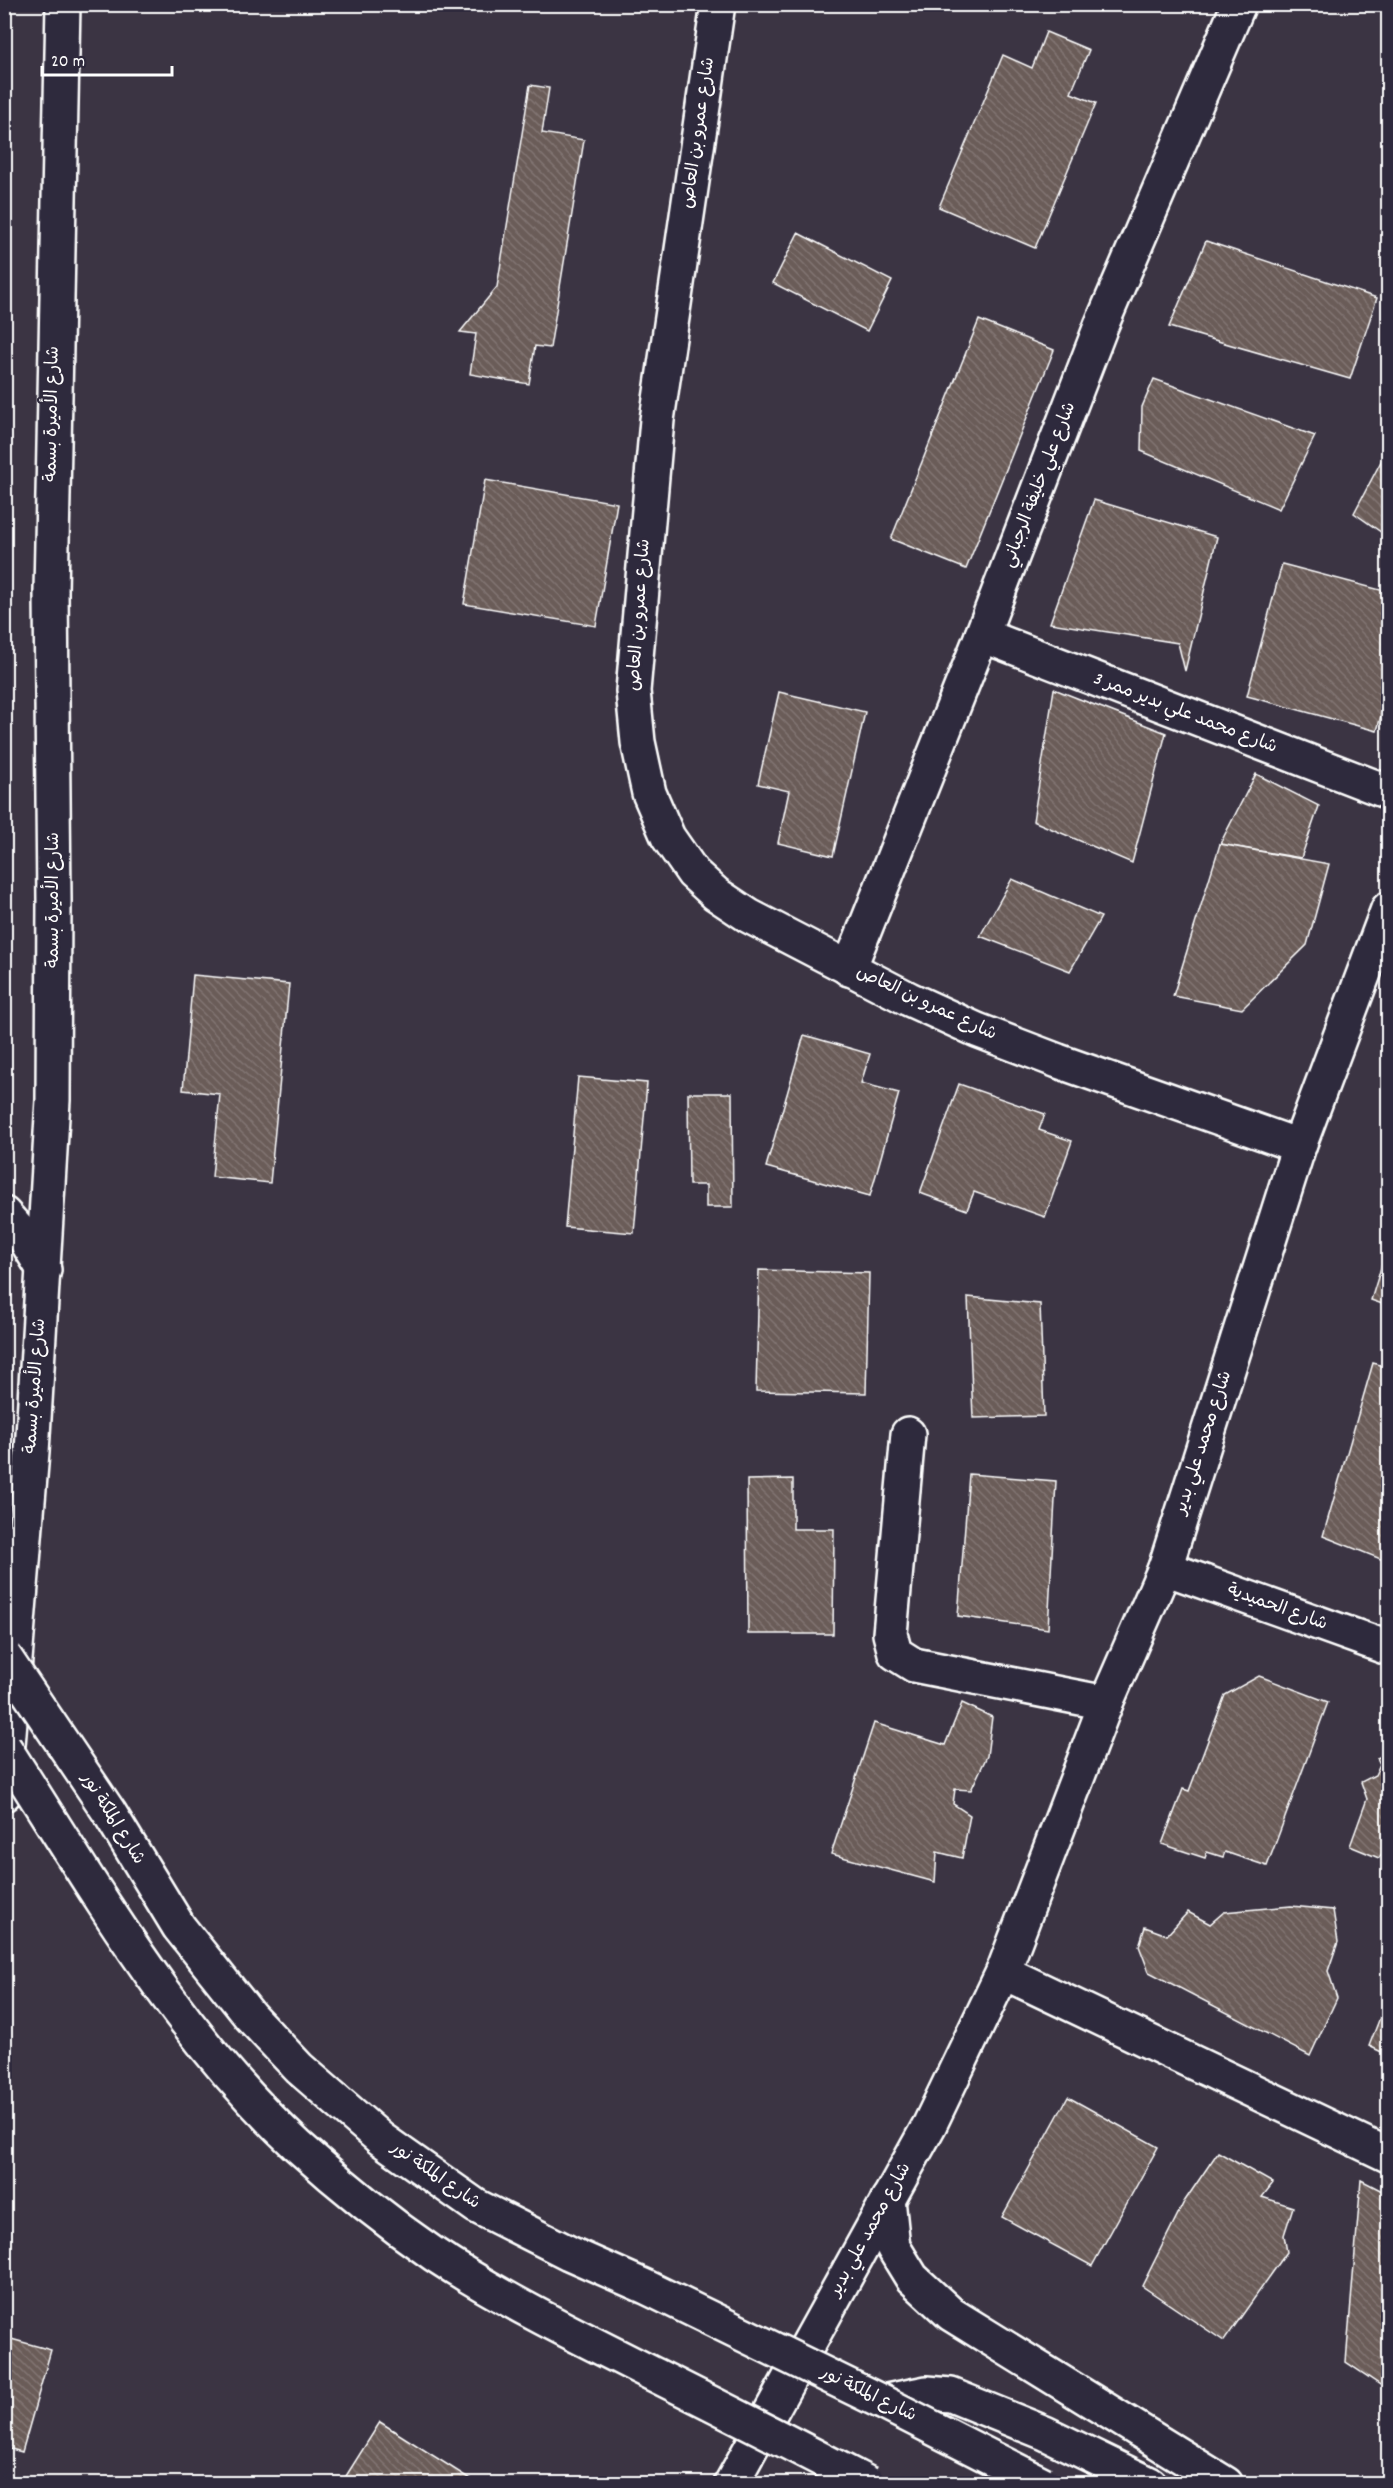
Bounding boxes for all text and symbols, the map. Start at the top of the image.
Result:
scale bar [42,39,172,77]
text: 20 m [51,50,85,75]
street label: شارع عمرو بن العاص [676,56,722,210]
street label: شارع الأميرة بسمة [37,346,67,482]
street label: شارع علي خليفة الرجباني [997,399,1084,572]
street label: شارع عمرو بن العاص [622,538,658,692]
street label: شارع محمد علي بدير ممر 3 [1089,667,1281,762]
street label: شارع الأميرة بسمة [40,832,67,968]
street label: شارع عمرو بن العاص [852,960,1000,1048]
street label: شارع الأميرة بسمة [17,1317,53,1455]
street label: شارع محمد علي بدير [1168,1368,1240,1520]
street label: شارع الحميدية [1223,1578,1331,1638]
street label: شارع الملكة نور [73,1767,150,1870]
street label: شارع الملكة نور [384,2135,485,2216]
street label: شارع محمد علي بدير [823,2158,919,2304]
street label: شارع الملكة نور [815,2360,920,2429]

